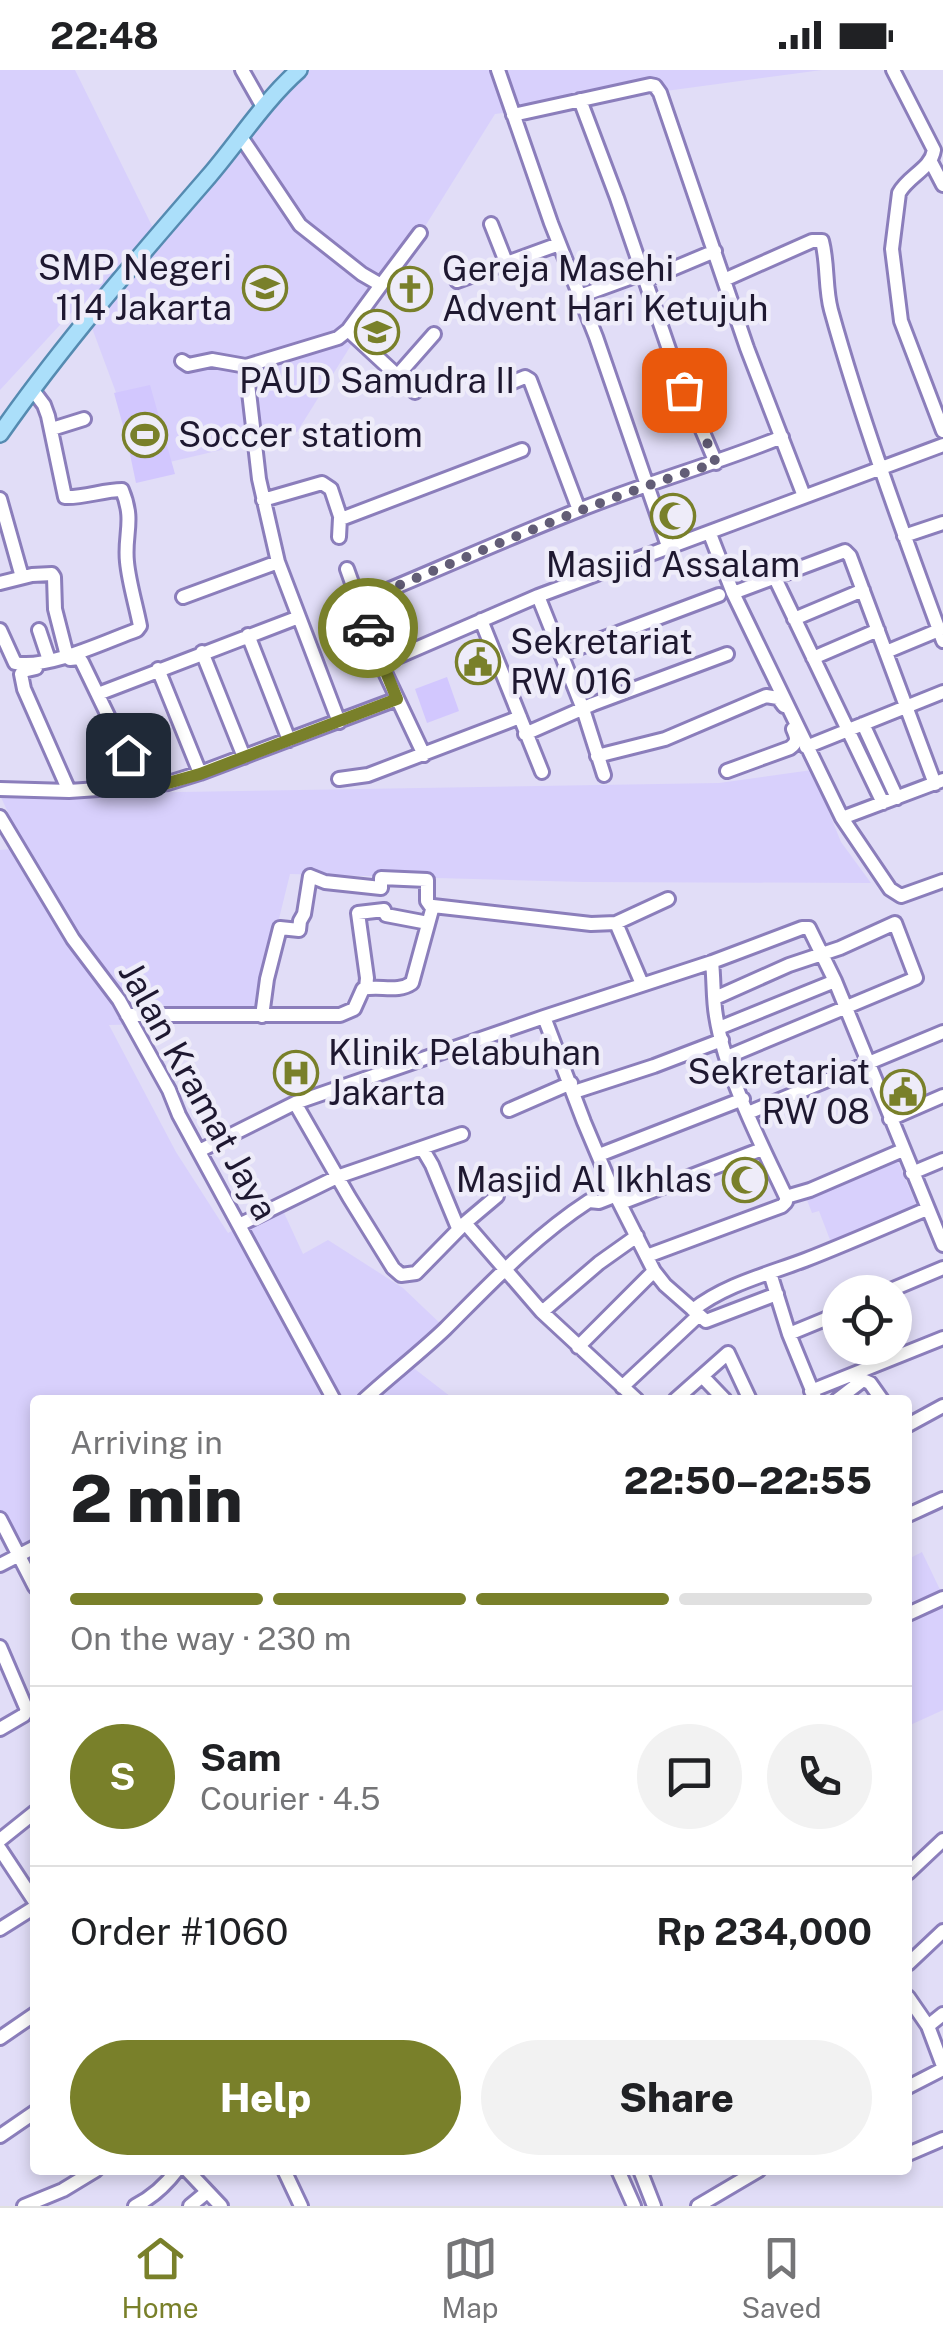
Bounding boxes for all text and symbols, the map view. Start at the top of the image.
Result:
text: 22:48 [50,13,159,58]
place label: SMP Negeri 114 Jakarta [38,247,232,328]
place label: Gereja Masehi Advent Hari Ketujuh [442,248,768,329]
school or university icon: SMP Negeri 114 Jakarta [242,265,288,311]
church icon: Gereja Masehi Advent Hari Ketujuh [387,266,433,312]
school or university icon: PAUD Samudra II [354,309,400,355]
pin [642,348,727,433]
place label: PAUD Samudra II [239,360,515,401]
icon: bag [657,363,712,418]
sports icon: Soccer statiom [122,412,168,458]
place label: Soccer statiom [178,414,423,455]
mosque icon: Masjid Assalam [650,493,696,539]
place label: Masjid Assalam [546,544,800,585]
courier [318,578,418,678]
icon: car [341,601,396,656]
place label: Sekretariat RW 016 [510,621,693,702]
public building icon: Sekretariat RW 016 [455,639,501,685]
pin [86,713,171,798]
icon: home [101,728,156,783]
street label: Jalan Kramat Jaya [111,955,286,1227]
place label: Klinik Pelabuhan Jakarta [328,1032,601,1113]
hospital icon: Klinik Pelabuhan Jakarta [273,1050,319,1096]
place label: Sekretariat RW 08 [687,1051,870,1132]
public building icon: Sekretariat RW 08 [880,1069,926,1115]
mosque icon: Masjid Al Ikhlas [722,1157,768,1203]
place label: Masjid Al Ikhlas [456,1159,712,1200]
map controls [822,1275,912,1365]
button: locate [822,1275,912,1365]
text: Arriving in [70,1424,223,1461]
text: 22:50–22:55 [624,1458,872,1503]
text: 2 min [70,1460,243,1537]
text: On the way · 230 m [70,1620,351,1657]
button: chat [637,1724,742,1829]
button: phone [767,1724,872,1829]
text: Sam [200,1735,282,1780]
text: S [109,1754,136,1799]
text: Courier · 4.5 [200,1780,380,1817]
text: Order #1060 [70,1909,289,1954]
text: Rp 234,000 [656,1909,872,1954]
button: Help [70,2040,461,2155]
button: Share [481,2040,872,2155]
tab: Home [121,2231,199,2324]
tab: Map [442,2231,498,2324]
tab: Saved [741,2231,822,2324]

